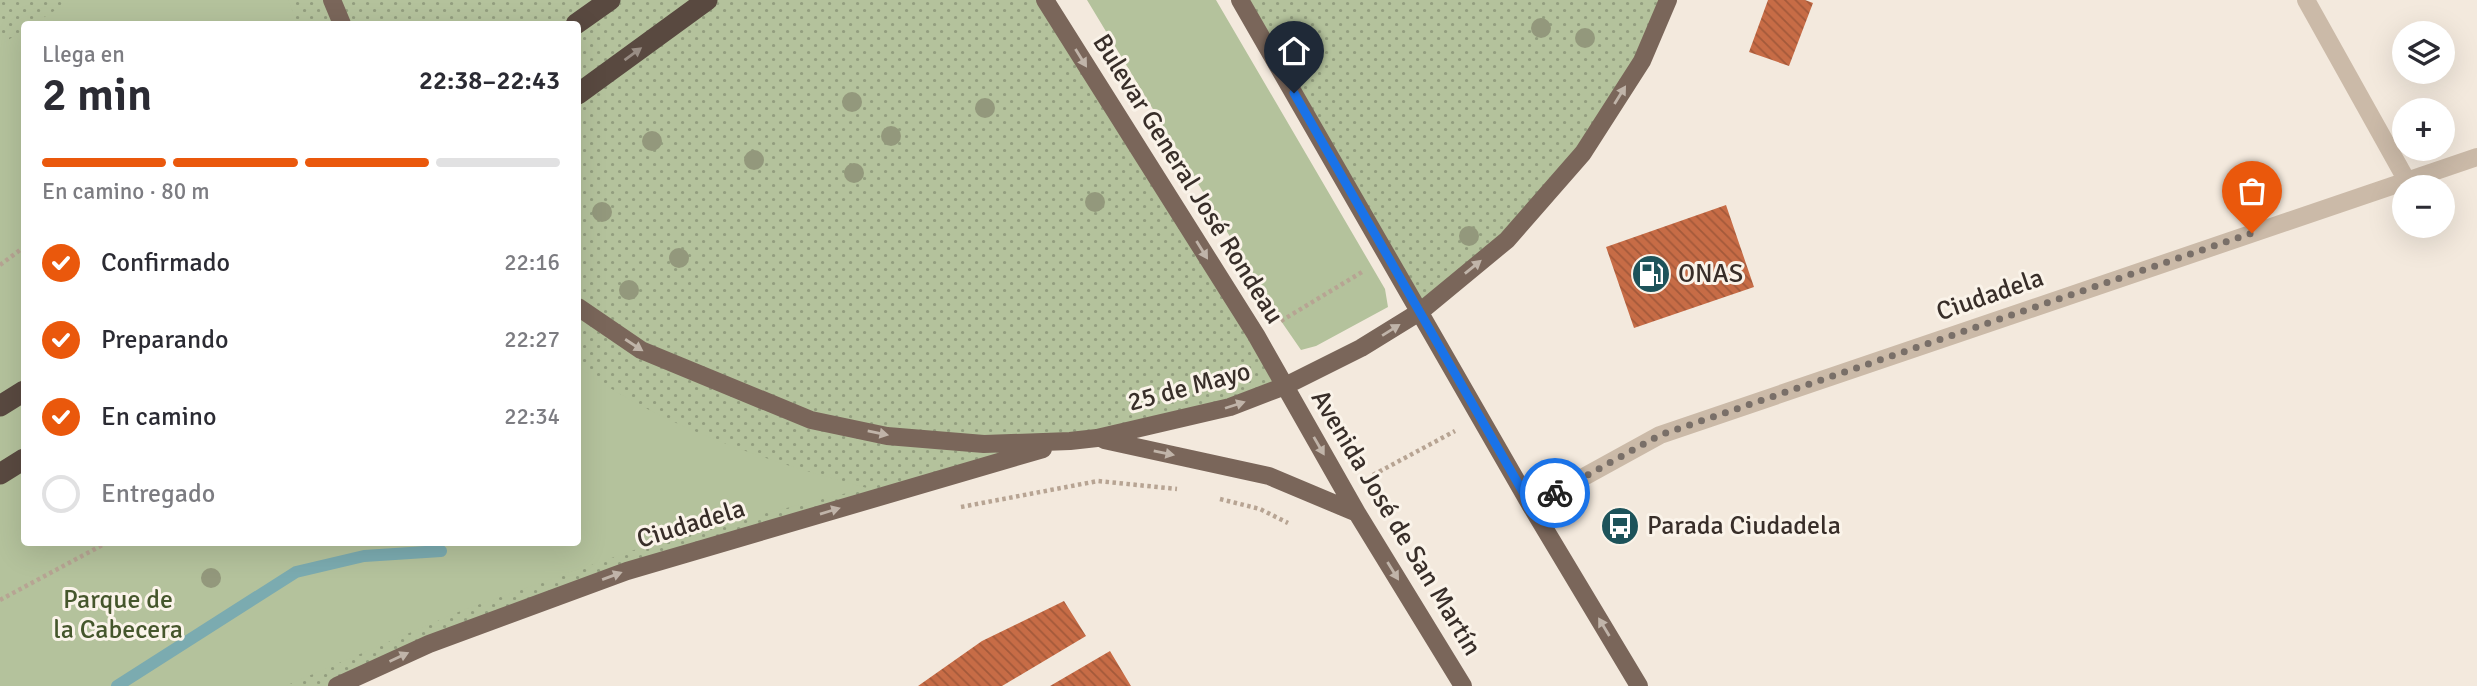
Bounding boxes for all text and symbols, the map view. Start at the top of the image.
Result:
pin [1264,21,1324,93]
map controls [2392,21,2455,238]
button: layers [2392,21,2455,84]
street label: Bulevar General José Rondeau [1086,28,1290,330]
icon: home [1275,32,1313,70]
text: Llega en [42,40,125,69]
one-way arrow [624,47,642,61]
one-way arrow [1075,48,1088,67]
text: 22:38–22:43 [419,65,560,97]
text: 2 min [42,67,152,123]
one-way arrow [1614,85,1627,105]
button: + [2392,98,2455,161]
pin [2222,161,2282,233]
icon: bag [2233,172,2271,210]
button: − [2392,175,2455,238]
text: En camino · 80 m [42,177,210,206]
one-way arrow [1196,241,1209,260]
icon: check [42,244,80,282]
text: Confirmado [101,247,230,279]
text: 22:16 [504,248,560,277]
fuel station icon: ONAS [1630,253,1672,295]
place label: ONAS [1678,258,1743,290]
one-way arrow [1465,260,1482,275]
street label: Ciudadela [1932,262,2048,328]
icon: check [42,321,80,359]
one-way arrow [1382,323,1401,336]
text: Preparando [101,324,228,356]
text: 22:27 [504,325,560,354]
one-way arrow [624,338,644,351]
street label: 25 de Mayo [1124,355,1254,419]
street label: Avenida José de San Martín [1304,384,1488,662]
icon: check [42,398,80,436]
one-way arrow [1224,399,1245,410]
text: En camino [101,401,217,433]
text: 22:34 [504,402,560,431]
one-way arrow [867,428,889,439]
one-way arrow [1313,436,1325,455]
one-way arrow [1153,447,1175,458]
courier [1520,458,1590,528]
icon: bike [1536,474,1574,512]
text: Entregado [101,478,215,510]
street label: Ciudadela [633,492,749,556]
one-way arrow [819,505,840,515]
bus stop icon: Parada Ciudadela [1599,505,1641,547]
place label: Parada Ciudadela [1647,510,1841,542]
one-way arrow [1386,561,1399,580]
one-way arrow [601,571,622,582]
park label: Parque de la Cabecera [53,584,183,646]
one-way arrow [1597,618,1610,637]
one-way arrow [389,652,409,663]

